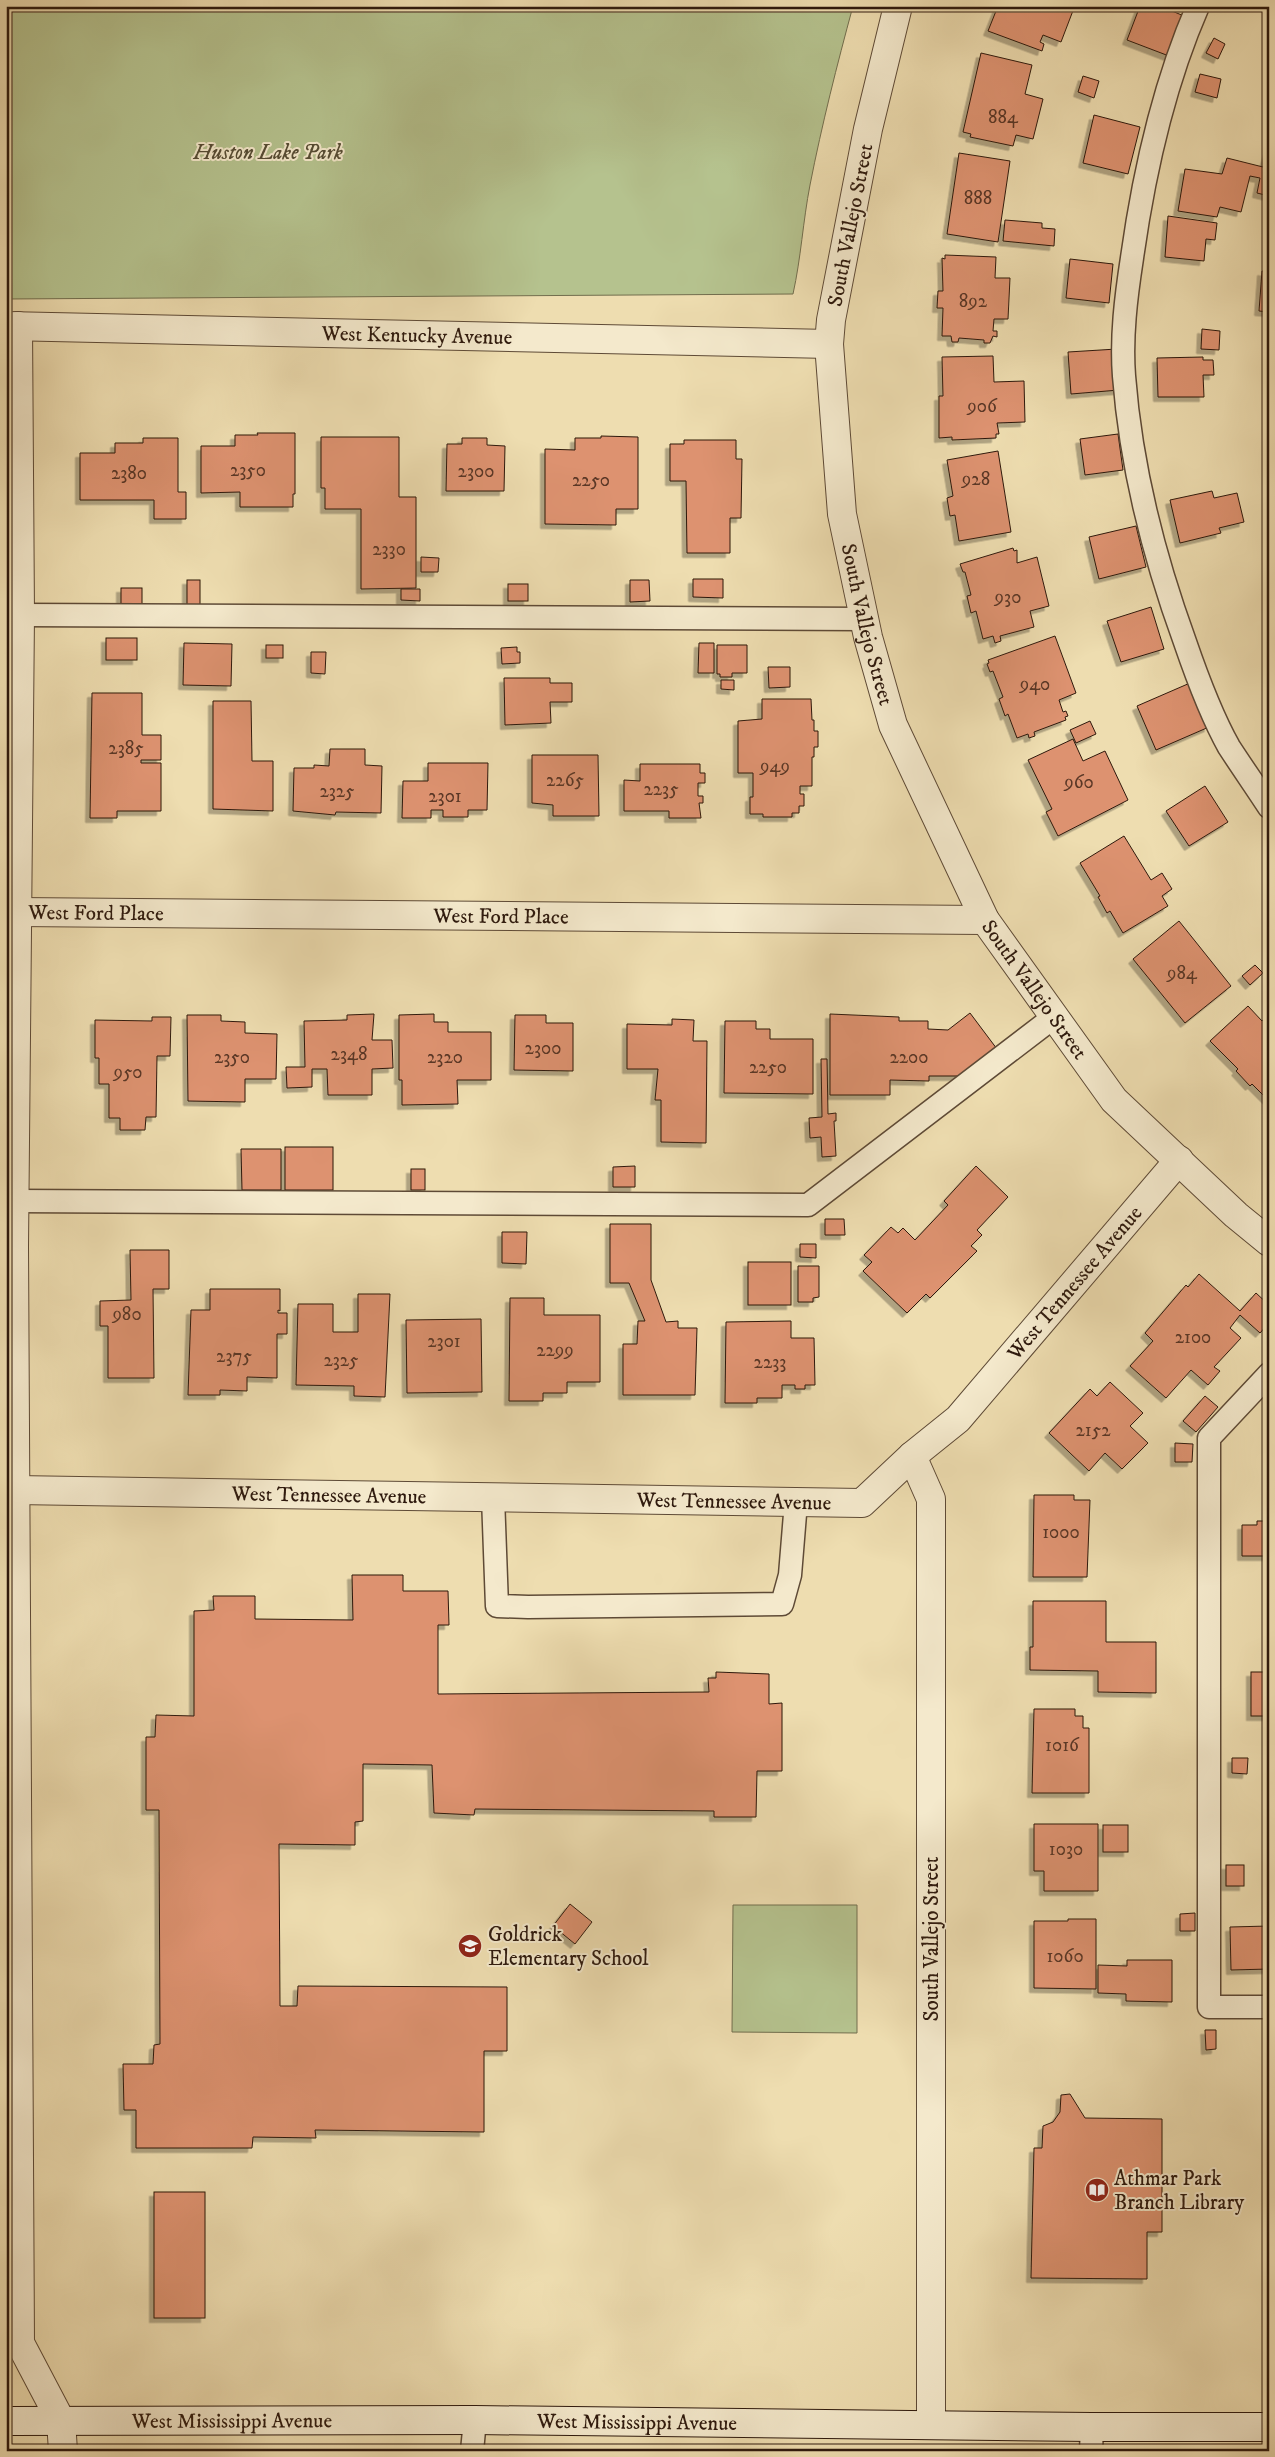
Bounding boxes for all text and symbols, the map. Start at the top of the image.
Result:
house number: 884 [988,106,1019,129]
park label: Huston Lake Park [192,140,343,166]
street label: South Vallejo Street [822,141,880,309]
house number: 888 [964,187,992,210]
house number: 892 [959,290,988,313]
street label: West Kentucky Avenue [320,321,513,351]
house number: 906 [966,395,998,418]
house number: 2350 [230,459,266,482]
house number: 2300 [458,460,494,483]
house number: 2380 [111,462,147,485]
house number: 928 [961,468,990,491]
house number: 2250 [572,469,610,492]
house number: 2330 [372,538,406,561]
street label: South Vallejo Street [835,541,899,709]
house number: 930 [994,586,1021,609]
house number: 940 [1019,673,1050,696]
house number: 2385 [108,737,144,760]
house number: 949 [759,755,790,778]
house number: 2265 [546,769,585,792]
house number: 960 [1063,771,1094,794]
house number: 2235 [643,778,679,801]
house number: 2325 [319,780,355,803]
house number: 2301 [428,785,462,808]
street label: West Ford Place [27,900,164,927]
street label: West Ford Place [432,903,569,931]
street label: South Vallejo Street [975,915,1093,1065]
house number: 984 [1166,962,1198,985]
house number: 2300 [525,1037,561,1060]
house number: 2348 [331,1043,367,1066]
house number: 2350 [214,1046,250,1069]
house number: 2320 [427,1046,463,1069]
house number: 2200 [889,1046,929,1069]
house number: 2250 [749,1056,787,1079]
house number: 950 [112,1061,143,1084]
street label: West Tennessee Avenue [1001,1201,1148,1367]
house number: 980 [111,1303,142,1326]
house number: 2100 [1175,1326,1211,1349]
house number: 2301 [427,1330,461,1353]
house number: 2299 [536,1339,574,1362]
house number: 2375 [216,1345,252,1368]
house number: 2325 [323,1349,359,1372]
house number: 2233 [754,1351,786,1374]
house number: 2152 [1076,1419,1111,1442]
street label: West Tennessee Avenue [230,1481,427,1510]
street label: West Tennessee Avenue [635,1488,832,1517]
house number: 1000 [1042,1521,1080,1544]
house number: 1016 [1045,1734,1080,1757]
house number: 1030 [1049,1838,1083,1861]
street label: South Vallejo Street [919,1856,945,2022]
place label: Goldrick Elementary School [488,1922,649,1972]
school or university icon: Goldrick Elementary School [457,1933,483,1959]
house number: 1060 [1046,1945,1084,1968]
place label: Athmar Park Branch Library [1114,2166,1245,2216]
library icon: Athmar Park Branch Library [1084,2177,1110,2203]
street label: West Mississippi Avenue [131,2408,332,2435]
street label: West Mississippi Avenue [536,2409,738,2437]

